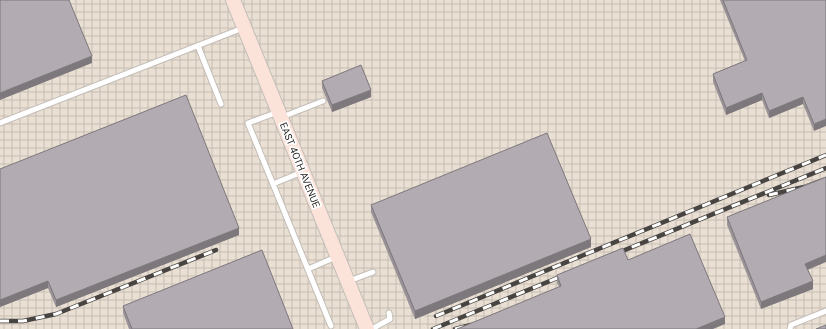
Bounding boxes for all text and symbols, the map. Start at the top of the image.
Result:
street label: EAST 40TH AVENUE [277,120,323,210]

